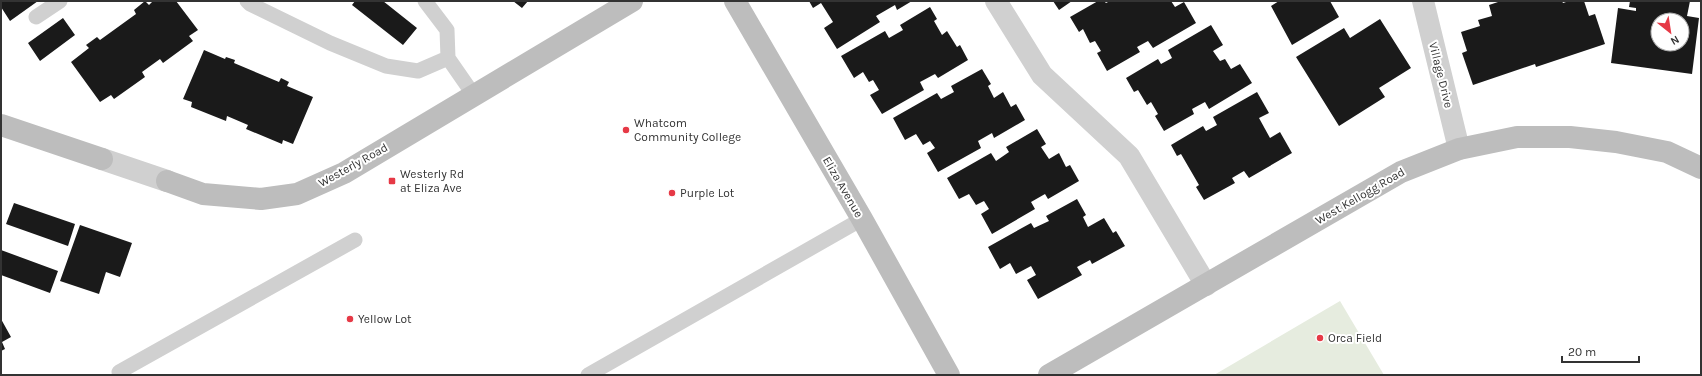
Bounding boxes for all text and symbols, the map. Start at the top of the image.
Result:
north arrow [1650,12,1690,52]
text: N [1668,33,1681,48]
street label: Village Drive [1426,41,1456,109]
place label: Whatcom Community College [634,116,741,144]
marker: Whatcom Community College [621,125,631,135]
street label: Westerly Road [316,140,390,190]
street label: Eliza Avenue [820,154,866,220]
street label: West Kellogg Road [1313,165,1407,227]
place label: Westerly Rd at Eliza Ave [400,167,464,195]
marker: Westerly Rd at Eliza Ave [387,176,397,186]
place label: Purple Lot [680,186,735,200]
marker: Purple Lot [667,188,677,198]
place label: Yellow Lot [358,312,412,326]
marker: Yellow Lot [345,314,355,324]
place label: Orca Field [1328,331,1382,345]
marker: Orca Field [1315,333,1325,343]
scale bar [1562,338,1639,364]
text: 20 m [1568,345,1596,359]

